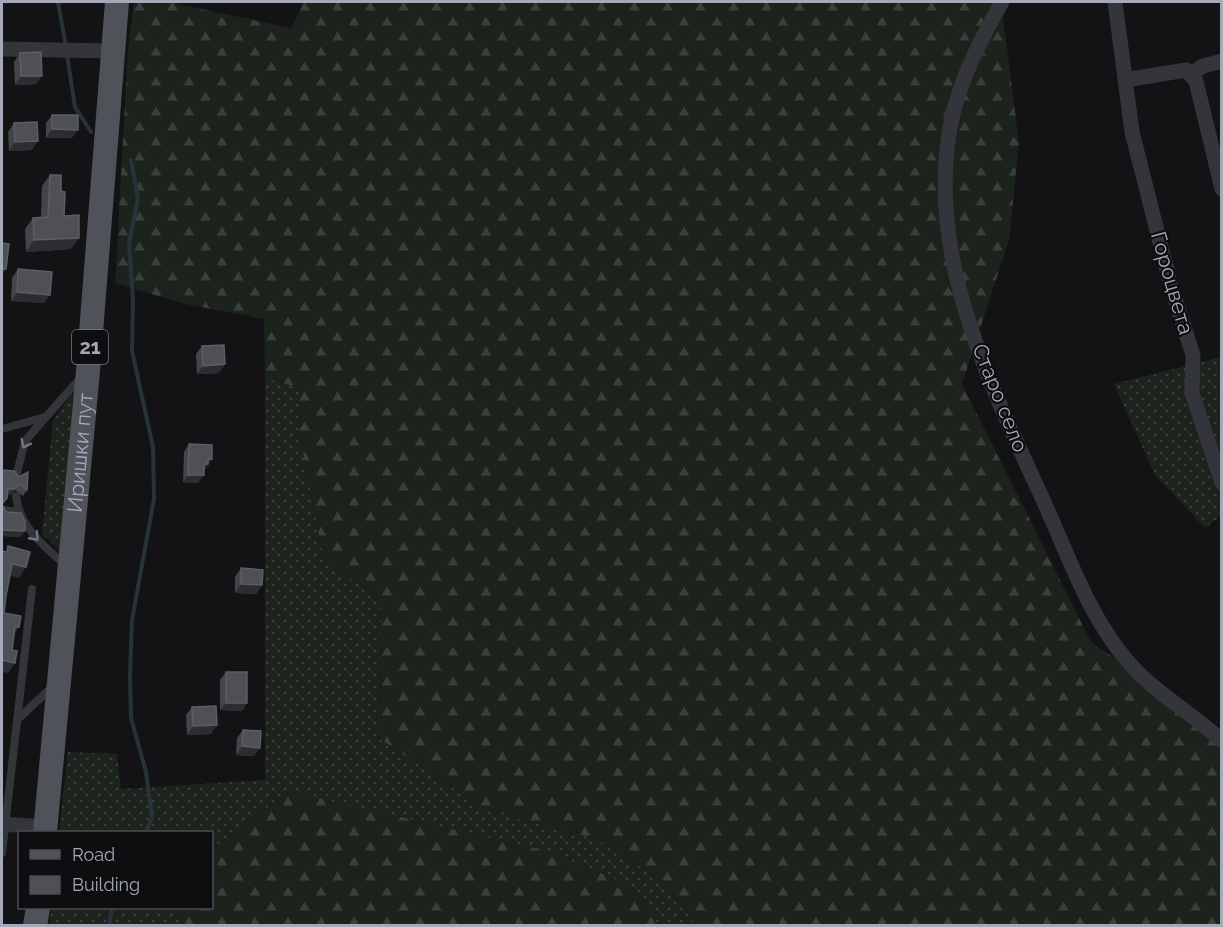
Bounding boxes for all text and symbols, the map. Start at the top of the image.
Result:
street label: Гороцвета [1146,229,1199,337]
road number: 21 [72,330,108,364]
street label: Старо село [967,340,1034,456]
street label: Иришки пут [62,392,98,514]
one-way arrow [21,438,33,449]
one-way arrow [28,530,39,541]
legend [18,831,213,909]
text: Road [72,844,115,865]
text: Building [72,874,140,895]

